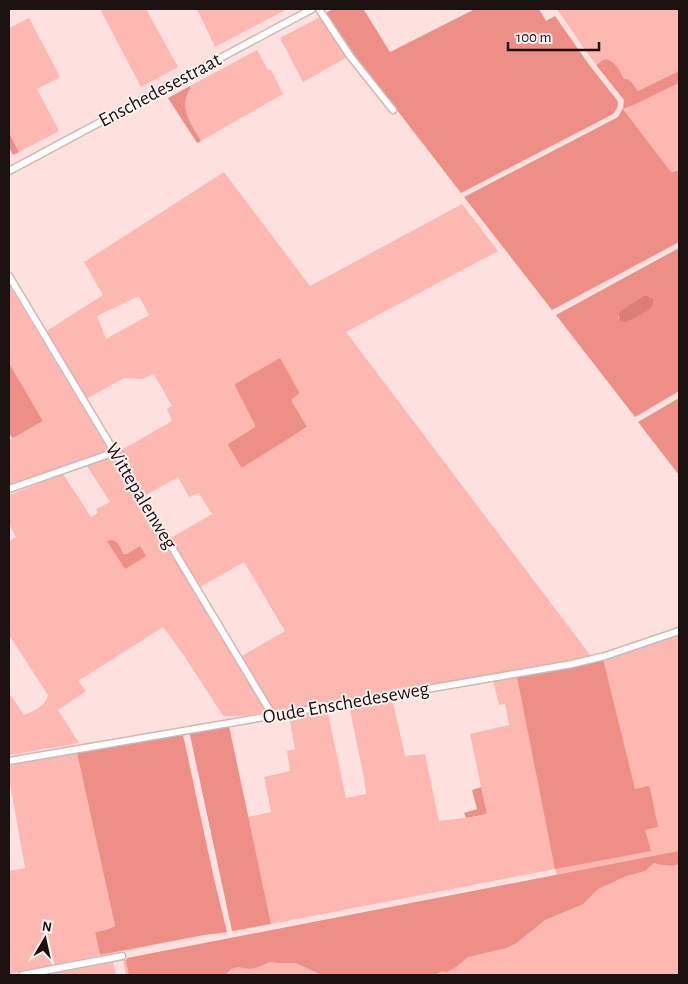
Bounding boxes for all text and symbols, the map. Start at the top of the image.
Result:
scale bar [508,20,599,52]
text: 100 m [516,30,551,45]
street label: Enschedesestraat [95,49,225,131]
street label: Wittepalenweg [102,439,181,553]
street label: Oude Enschedeseweg [261,678,431,727]
north arrow [20,914,70,964]
text: N [41,919,53,935]

